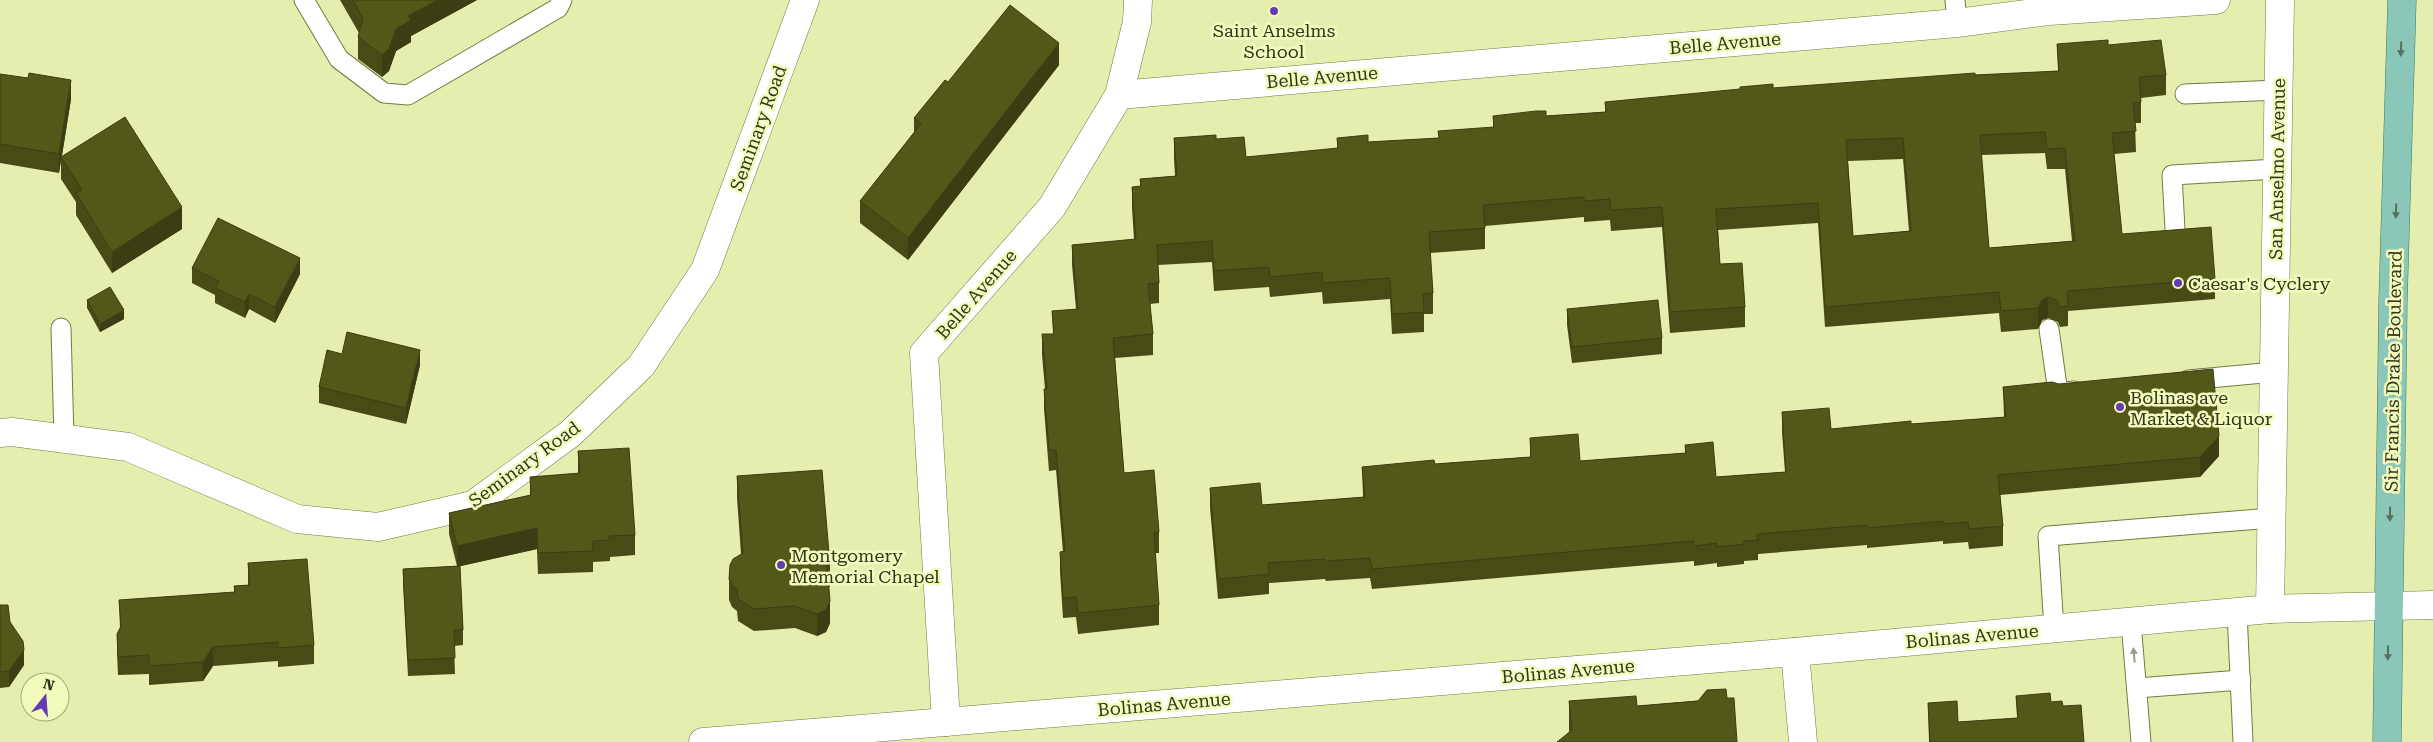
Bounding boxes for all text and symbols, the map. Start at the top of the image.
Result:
marker: Saint Anselms School [1268,5,1280,17]
place label: Saint Anselms School [1213,20,1335,62]
street label: Belle Avenue [1668,28,1782,58]
one-way arrow [2397,41,2405,57]
street label: Seminary Road [726,62,791,194]
street label: Belle Avenue [1265,62,1379,92]
street label: San Anselmo Avenue [2265,78,2289,260]
one-way arrow [2392,203,2400,219]
street label: Belle Avenue [931,245,1021,343]
street label: Sir Francis Drake Boulevard [2380,250,2406,492]
place label: Caesar's Cyclery [2188,273,2331,294]
marker: Caesar's Cyclery [2172,277,2184,289]
place label: Bolinas ave Market & Liquor [2130,387,2272,429]
marker: Bolinas ave Market & Liquor [2114,401,2126,413]
street label: Seminary Road [464,416,584,511]
one-way arrow [2386,506,2394,522]
place label: Montgomery Memorial Chapel [791,545,940,587]
marker: Montgomery Memorial Chapel [775,559,787,571]
street label: Bolinas Avenue [1905,620,2040,652]
one-way arrow [2384,646,2392,662]
one-way arrow [2130,647,2138,663]
street label: Bolinas Avenue [1501,655,1636,687]
north arrow [20,672,70,722]
text: N [41,675,57,694]
street label: Bolinas Avenue [1097,688,1232,720]

